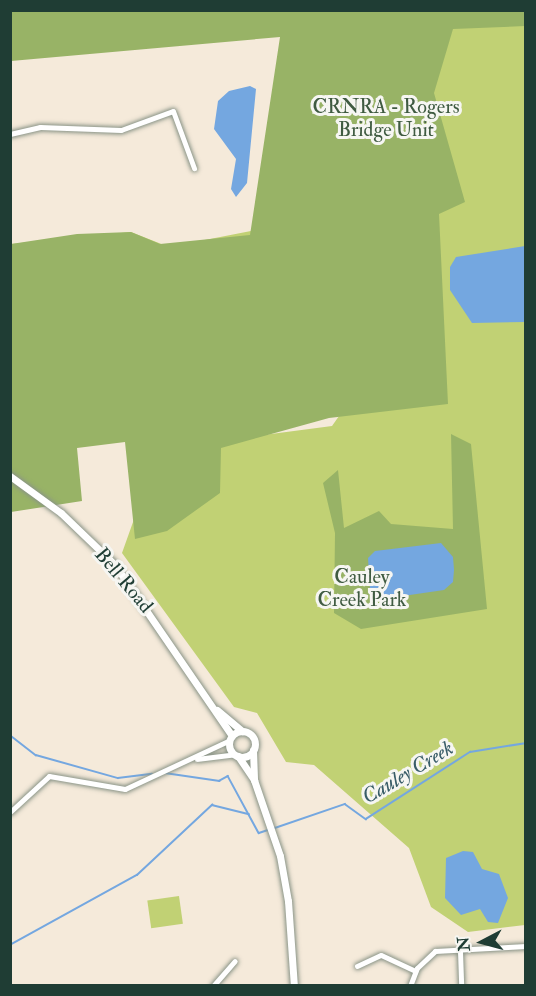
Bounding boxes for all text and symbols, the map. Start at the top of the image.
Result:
park label: CRNRA - Rogers Bridge Unit [312,94,460,141]
street label: Bell Road [90,543,158,617]
park label: Cauley Creek Park [318,564,406,611]
water label: Cauley Creek [358,736,458,810]
north arrow [452,912,512,972]
text: N [453,936,475,952]

